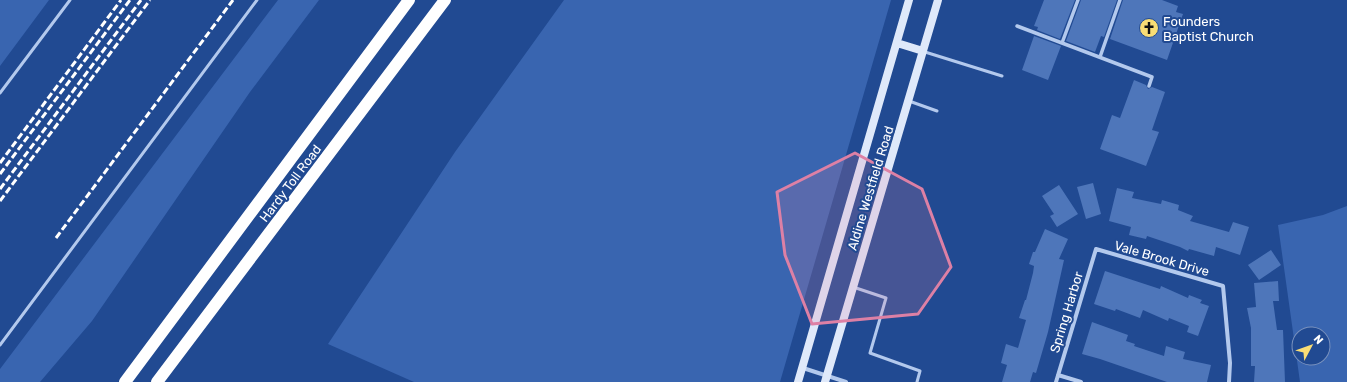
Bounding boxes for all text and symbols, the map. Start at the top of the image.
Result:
place label: Founders Baptist Church [1163,14,1254,44]
church icon: Founders Baptist Church [1138,17,1160,39]
street label: Aldine Westfield Road [844,124,897,252]
street label: Hardy Toll Road [257,142,324,225]
street label: Vale Brook Drive [1113,238,1211,279]
street label: Spring Harbor [1047,270,1087,355]
north arrow [1291,326,1331,366]
text: N [1311,333,1326,347]

